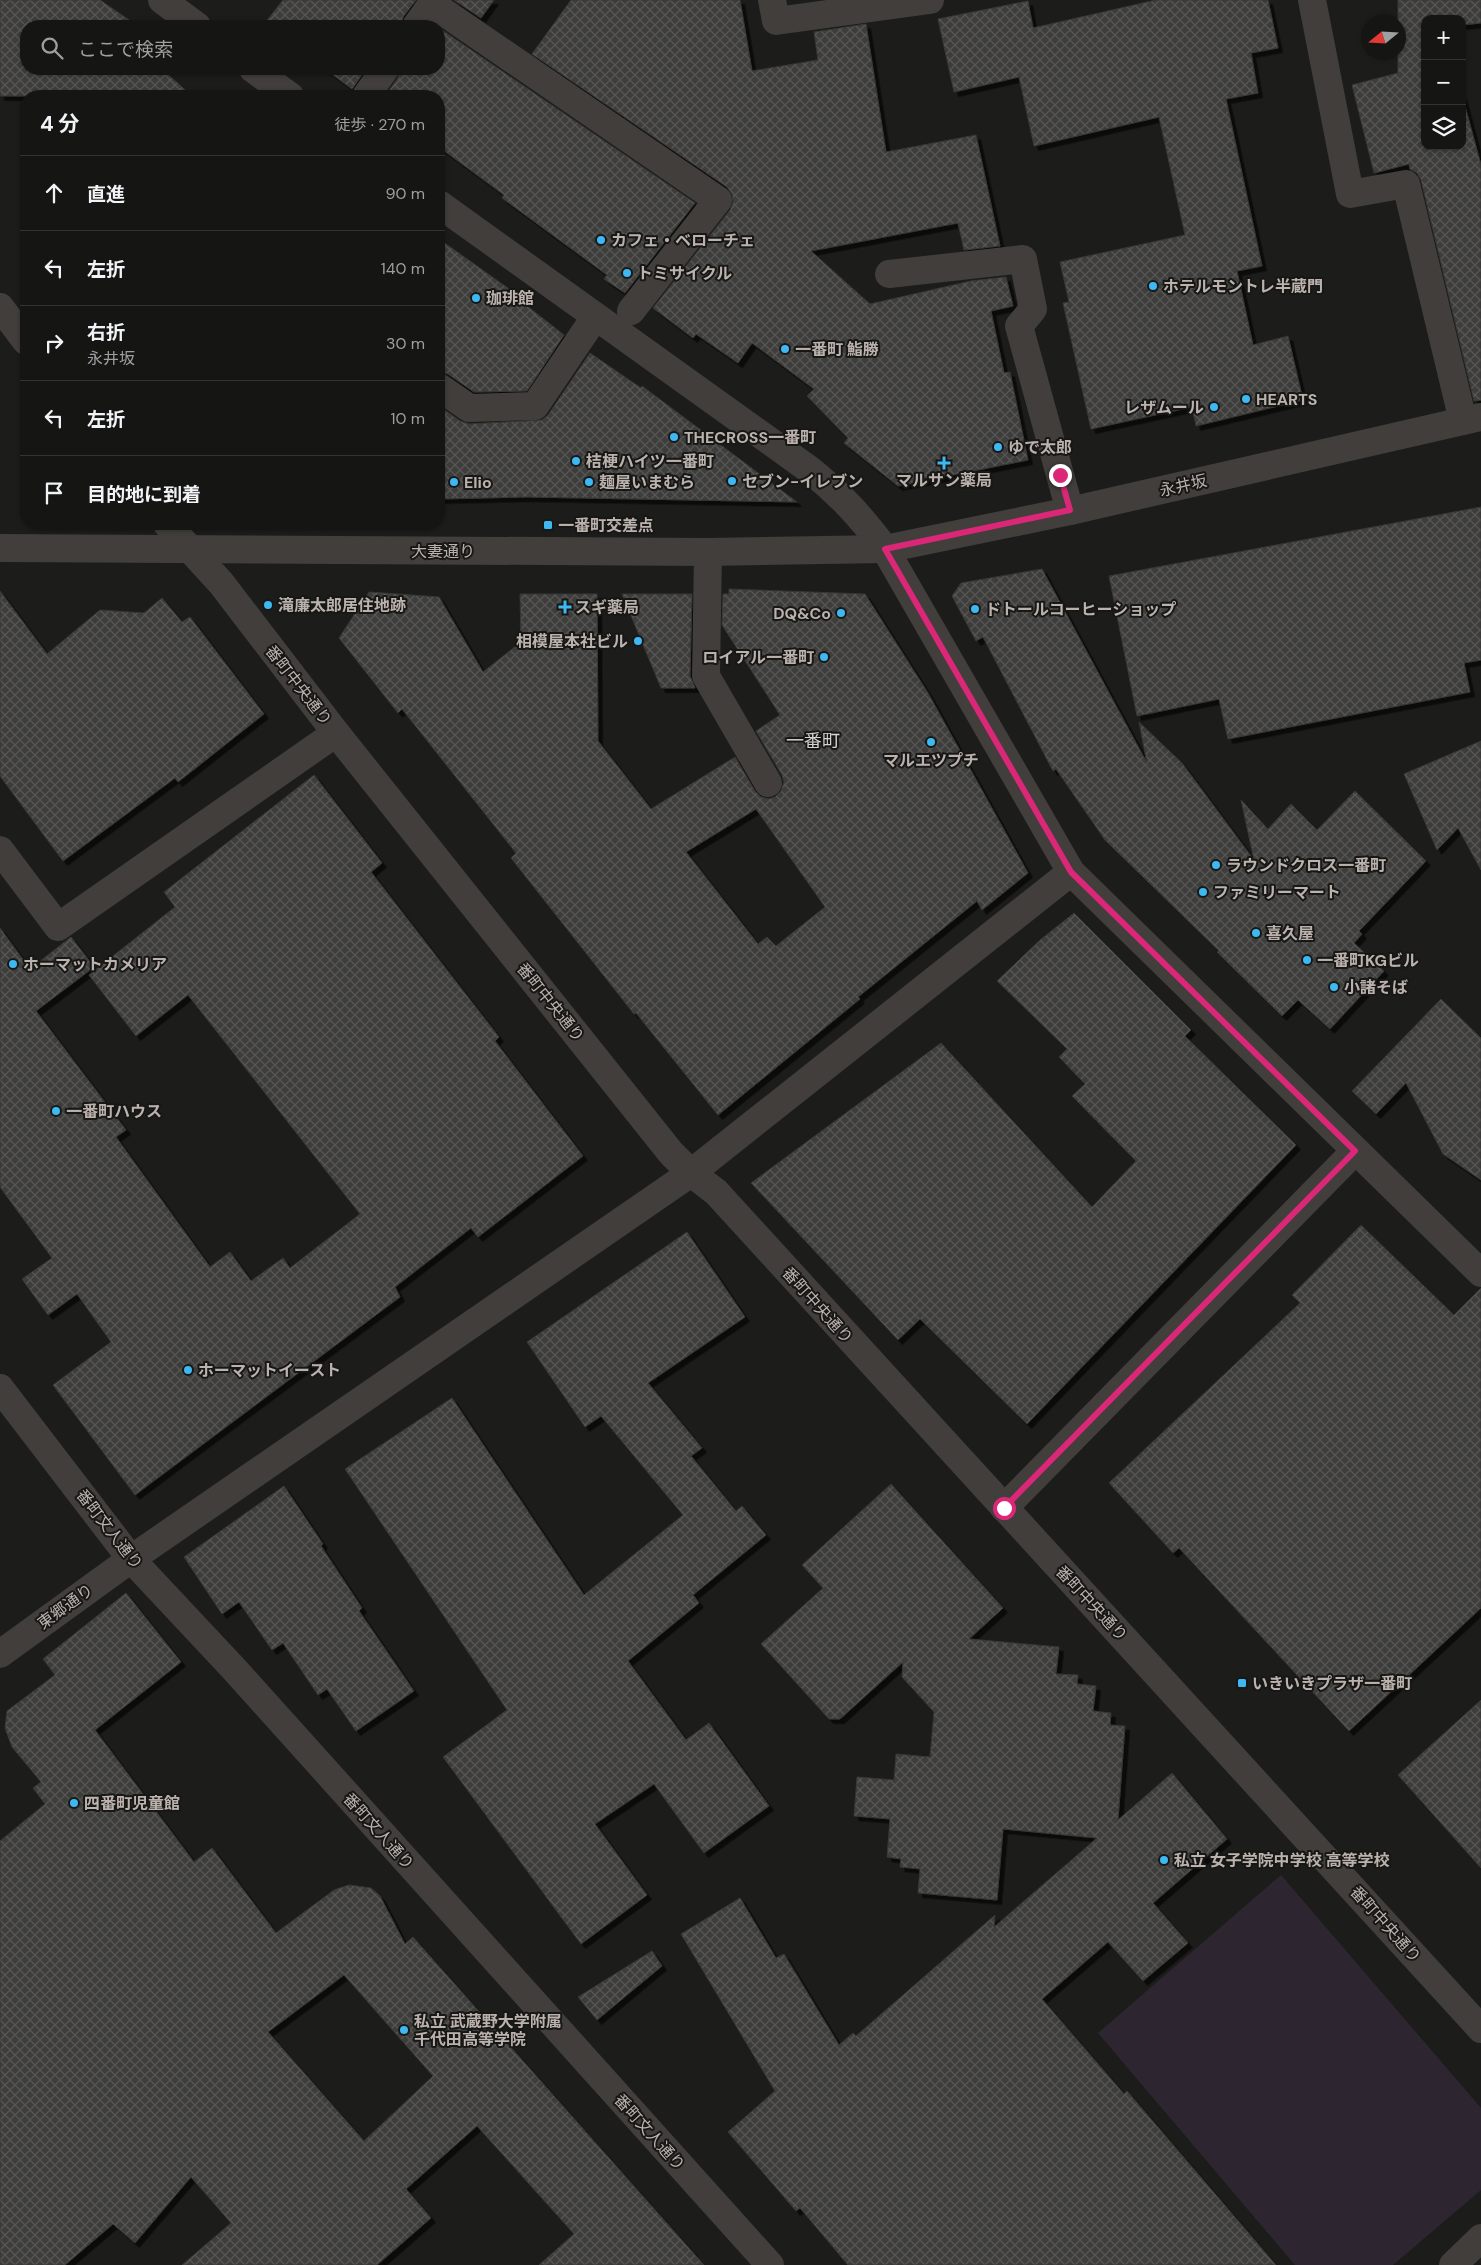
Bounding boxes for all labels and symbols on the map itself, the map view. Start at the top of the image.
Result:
north arrow [1361,15,1406,60]
place label: カフェ・ベローチェ [611,230,755,251]
marker: カフェ・ベローチェ [595,234,607,246]
place label: トミサイクル [637,263,732,284]
marker: トミサイクル [621,267,633,279]
place label: ホテルモントレ半蔵門 [1163,276,1323,297]
marker: ホテルモントレ半蔵門 [1147,280,1159,292]
place label: 珈琲館 [486,288,534,309]
marker: 珈琲館 [470,292,482,304]
place label: 一番町 鮨勝 [795,339,879,360]
marker: 一番町 鮨勝 [779,343,791,355]
place label: HEARTS [1256,389,1317,410]
marker: HEARTS [1240,393,1252,405]
place label: レザムール [1124,397,1204,418]
marker: レザムール [1208,401,1220,413]
place label: THECROSS一番町 [684,427,816,448]
marker: THECROSS一番町 [668,431,680,443]
place label: ゆで太郎 [1008,437,1072,458]
marker: ゆで太郎 [992,441,1004,453]
place label: 桔梗ハイツ一番町 [586,451,714,472]
marker: 桔梗ハイツ一番町 [570,455,582,467]
marker: マルサン薬局 [938,457,950,469]
route end [1049,464,1072,487]
place label: マルサン薬局 [896,470,992,491]
street label: 永井坂 [1157,470,1209,501]
place label: セブン-イレブン [742,471,863,492]
place label: Elio [464,472,492,493]
place label: 麺屋いまむら [599,472,695,493]
marker: セブン-イレブン [726,475,738,487]
marker: Elio [448,476,460,488]
marker: 麺屋いまむら [583,476,595,488]
place label: 一番町交差点 [558,515,654,536]
marker: 一番町交差点 [542,519,554,531]
street label: 大妻通り [411,541,475,562]
place label: 滝廉太郎居住地跡 [278,595,406,616]
place label: スギ薬局 [575,597,639,618]
marker: 滝廉太郎居住地跡 [262,599,274,611]
place label: ドトールコーヒーショップ [985,599,1176,620]
marker: スギ薬局 [559,601,571,613]
place label: DQ&Co [773,603,831,624]
marker: ドトールコーヒーショップ [969,603,981,615]
marker: DQ&Co [835,607,847,619]
place label: 相模屋本社ビル [516,631,628,652]
marker: 相模屋本社ビル [632,635,644,647]
street label: 番町中央通り [261,641,336,730]
place label: ロイアル一番町 [702,647,814,668]
marker: ロイアル一番町 [818,651,830,663]
district label: 一番町 [786,729,840,753]
marker: マルエツプチ [925,736,937,748]
place label: マルエツプチ [883,750,979,771]
place label: ラウンドクロス一番町 [1226,855,1386,876]
marker: ラウンドクロス一番町 [1210,859,1222,871]
place label: ファミリーマート [1213,882,1341,903]
marker: ファミリーマート [1197,886,1209,898]
place label: 喜久屋 [1266,923,1314,944]
marker: 喜久屋 [1250,927,1262,939]
place label: 一番町KGビル [1317,950,1419,971]
place label: ホーマットカメリア [23,954,167,975]
marker: 一番町KGビル [1301,954,1313,966]
marker: ホーマットカメリア [7,958,19,970]
street label: 番町中央通り [512,958,589,1046]
place label: 小諸そば [1344,977,1408,998]
marker: 小諸そば [1328,981,1340,993]
place label: 一番町ハウス [66,1101,162,1122]
marker: 一番町ハウス [50,1105,62,1117]
street label: 番町中央通り [778,1263,858,1348]
place label: ホーマットイースト [198,1360,341,1381]
marker: ホーマットイースト [182,1364,194,1376]
street label: 番町文人通り [72,1485,147,1574]
route start [993,1497,1016,1520]
street label: 番町中央通り [1051,1561,1132,1646]
street label: 東郷通り [33,1579,97,1634]
place label: いきいきプラザ一番町 [1252,1673,1412,1694]
marker: いきいきプラザ一番町 [1236,1677,1248,1689]
street label: 番町文人通り [339,1789,419,1874]
place label: 四番町児童館 [84,1793,180,1814]
marker: 四番町児童館 [68,1797,80,1809]
place label: 私立 女子学院中学校 高等学校 [1174,1850,1390,1871]
marker: 私立 女子学院中学校 高等学校 [1158,1854,1170,1866]
street label: 番町中央通り [1346,1882,1426,1967]
place label: 私立 武蔵野大学附属 千代田高等学院 [414,2011,562,2050]
marker: 私立 武蔵野大学附属 千代田高等学院 [398,2024,410,2036]
street label: 番町文人通り [610,2090,690,2175]

